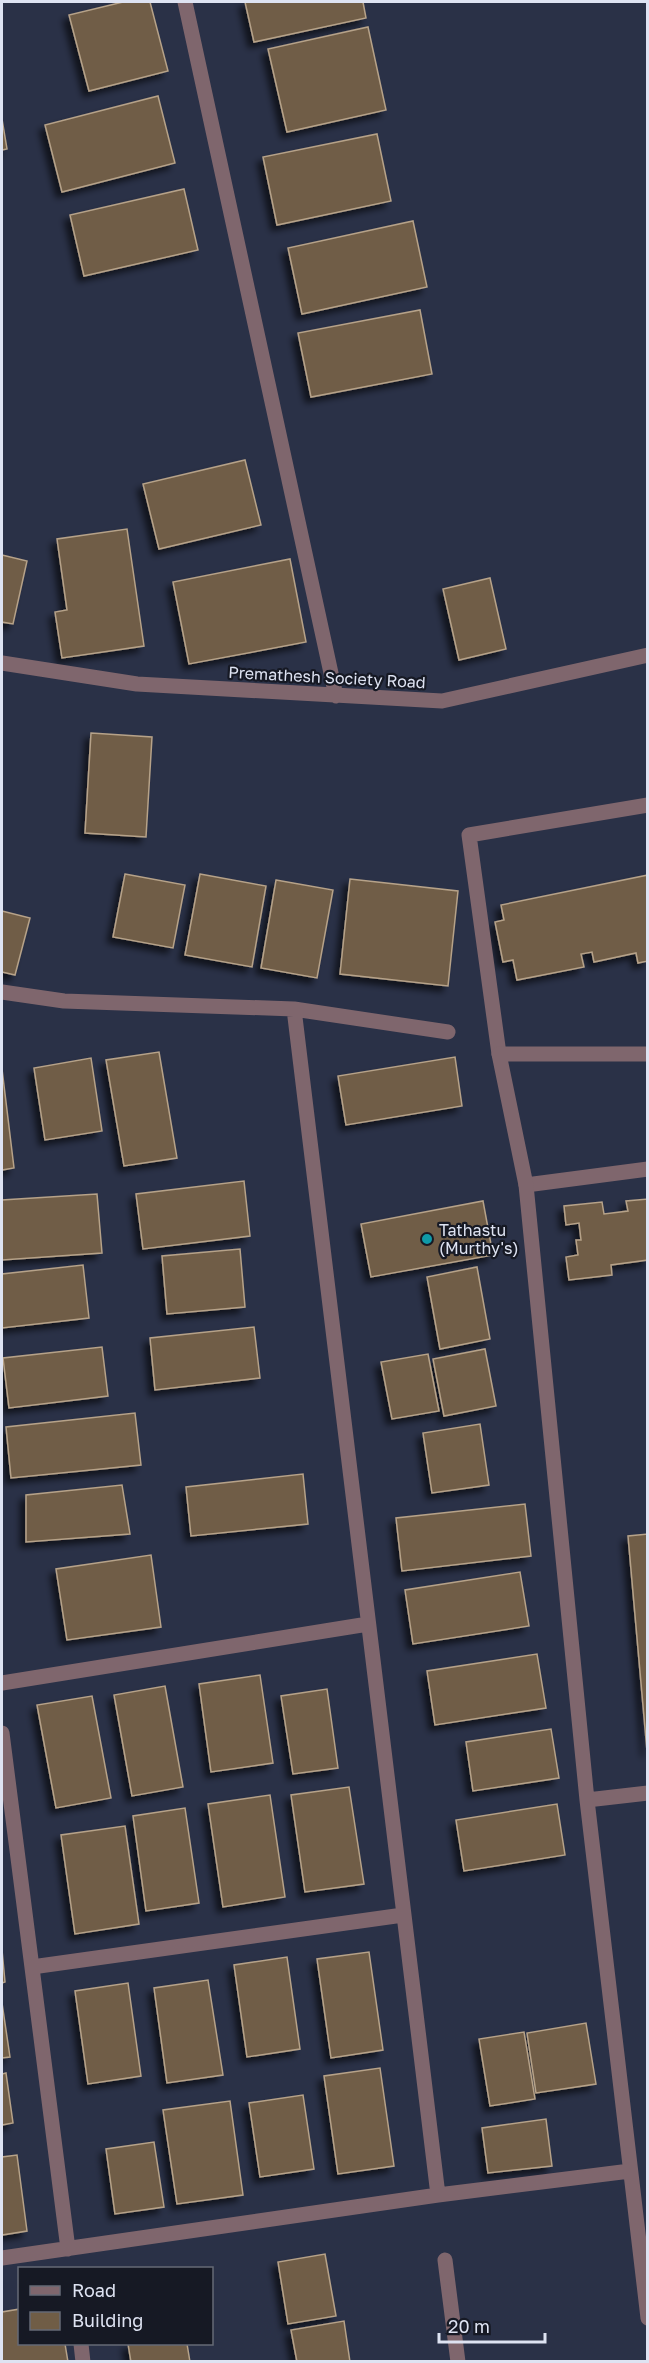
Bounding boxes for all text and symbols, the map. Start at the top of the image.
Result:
street label: Premathesh Society Road [228,662,426,692]
place label: Tathastu (Murthy's) [439,1220,519,1258]
marker: Tathastu (Murthy's) [420,1232,434,1246]
legend [18,2267,213,2345]
text: Road [72,2279,116,2301]
scale bar [439,2306,546,2344]
text: Building [72,2309,143,2331]
text: 20 m [448,2315,490,2337]

